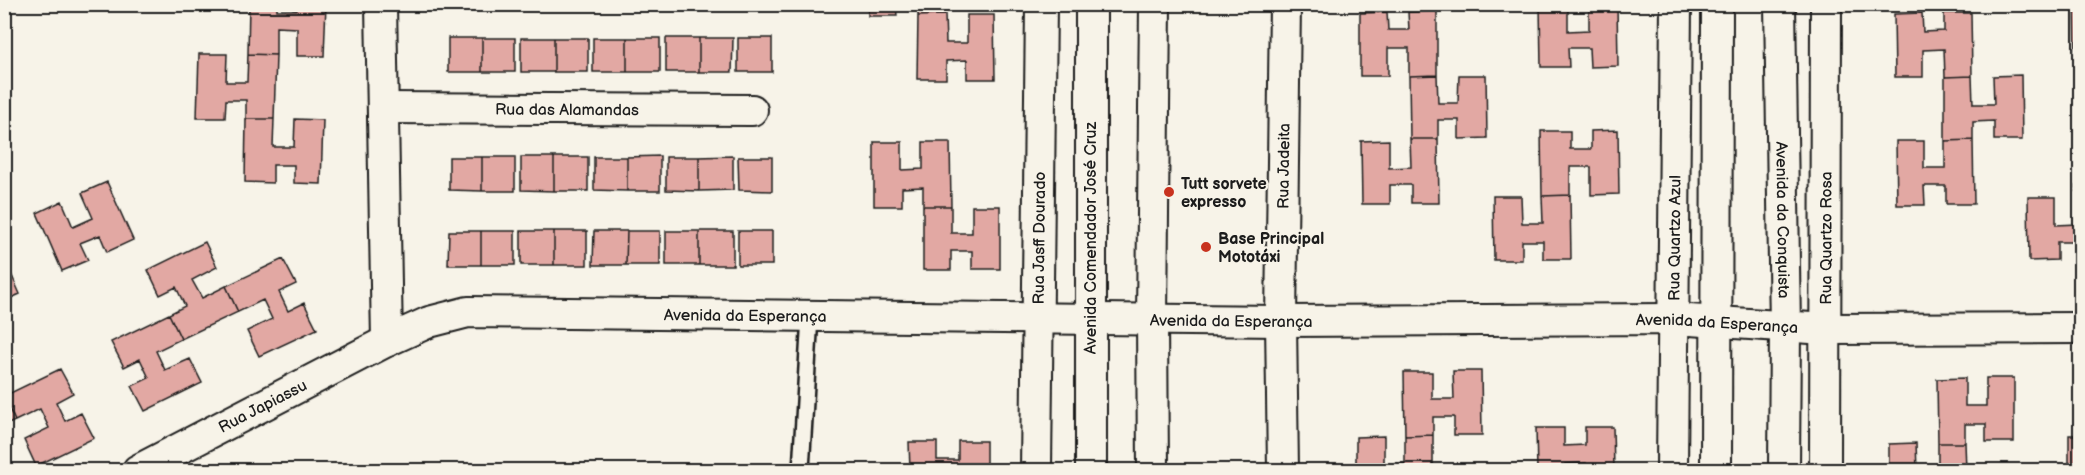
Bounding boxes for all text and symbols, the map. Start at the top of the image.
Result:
street label: Rua das Alamandas [495,101,639,120]
street label: Avenida Comendador José Cruz [1082,121,1101,354]
street label: Rua Jadeita [1274,123,1294,209]
street label: Avenida da Conquista [1771,141,1793,299]
street label: Rua Jasff Dourado [1030,171,1050,305]
street label: Rua Quartzo Rosa [1817,171,1837,305]
place label: Tutt sorvete expresso [1181,175,1267,212]
street label: Rua Quartzo Azul [1665,175,1686,301]
marker: Tutt sorvete expresso [1162,185,1176,199]
place label: Base Principal Mototáxi [1218,230,1324,267]
marker: Base Principal Mototáxi [1199,240,1213,254]
street label: Avenida da Esperança [664,306,827,327]
street label: Avenida da Esperança [1636,311,1799,338]
street label: Avenida da Esperança [1150,312,1313,332]
street label: Rua Japiassu [216,376,310,438]

